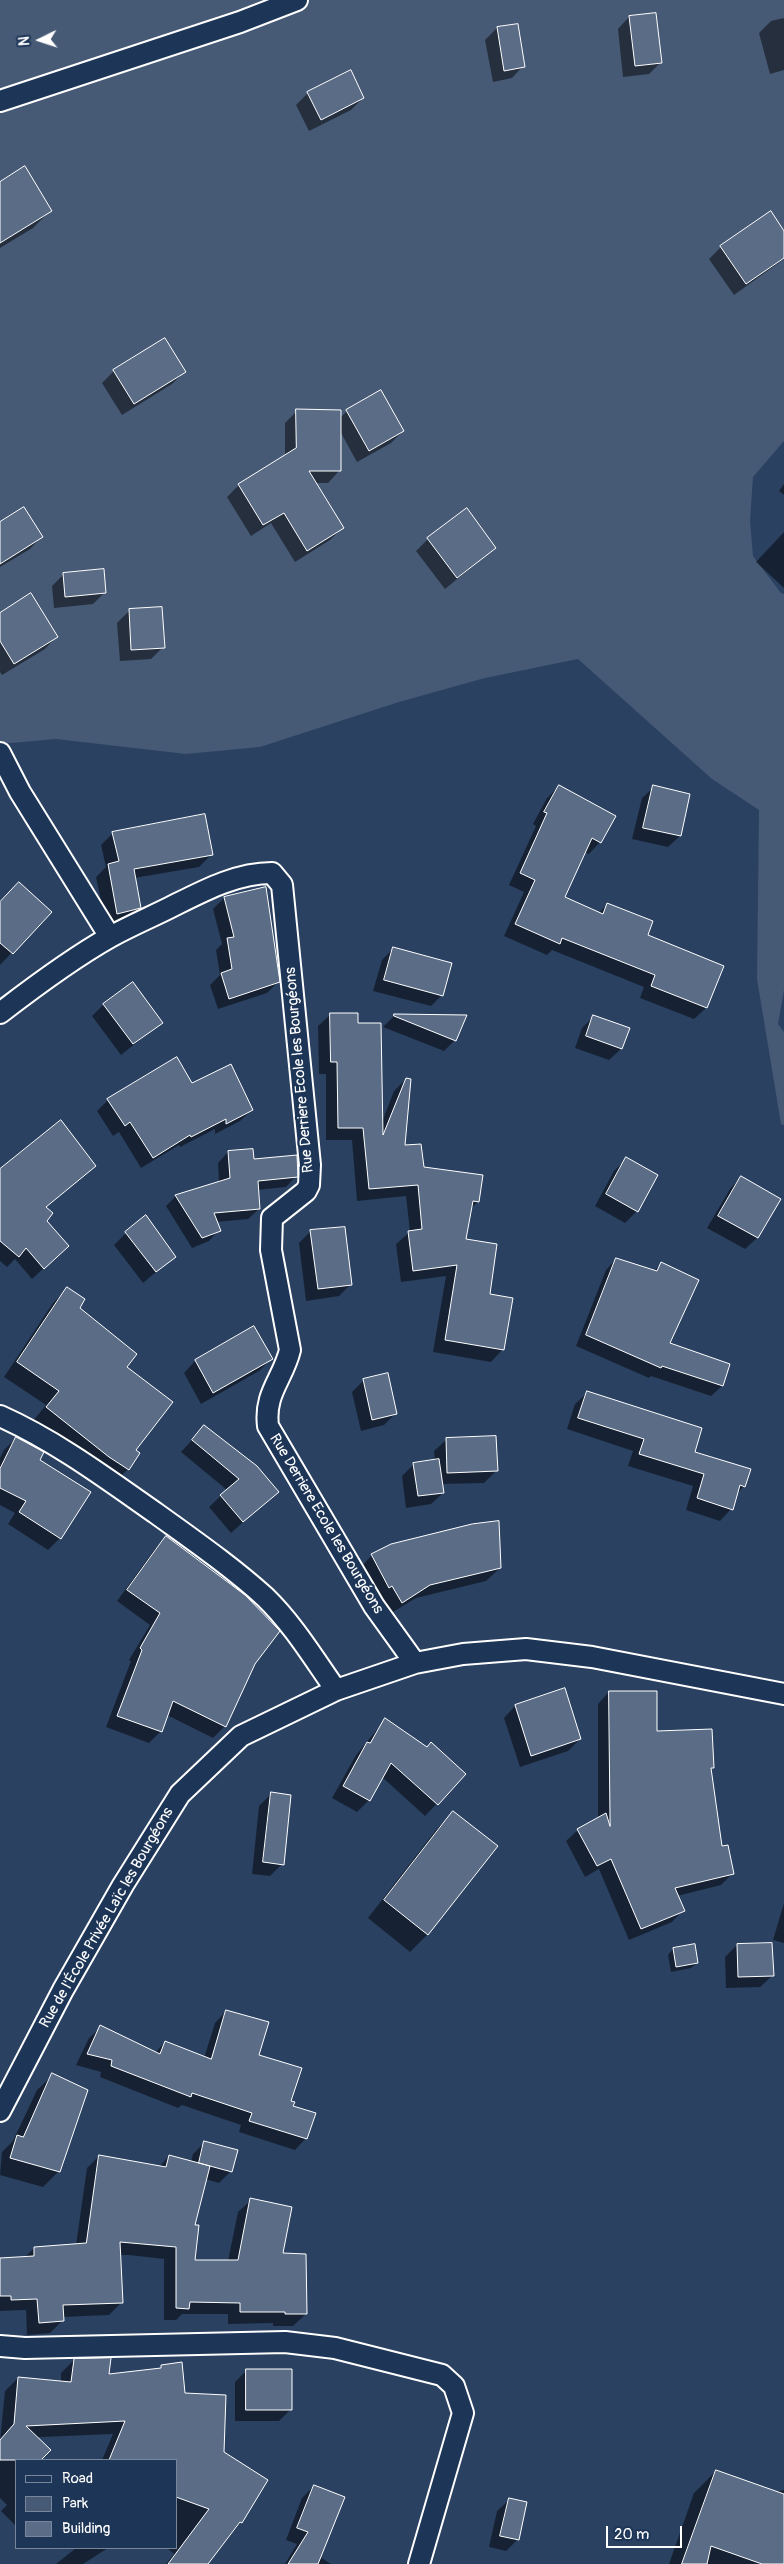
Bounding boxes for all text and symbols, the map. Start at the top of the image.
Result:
north arrow [15,15,65,65]
text: N [16,36,33,46]
street label: Rue Derriere Ecole les Bourgéons [282,966,318,1174]
street label: Rue Derriere Ecole les Bourgéons [265,1431,387,1617]
street label: Rue de l'École Privée Laïc les Bourgéons [36,1805,178,2031]
legend [15,2459,178,2549]
text: Road [62,2469,93,2488]
text: Park [62,2494,88,2513]
scale bar [609,2516,685,2548]
text: Building [62,2519,110,2538]
text: 20 m [614,2525,649,2544]

